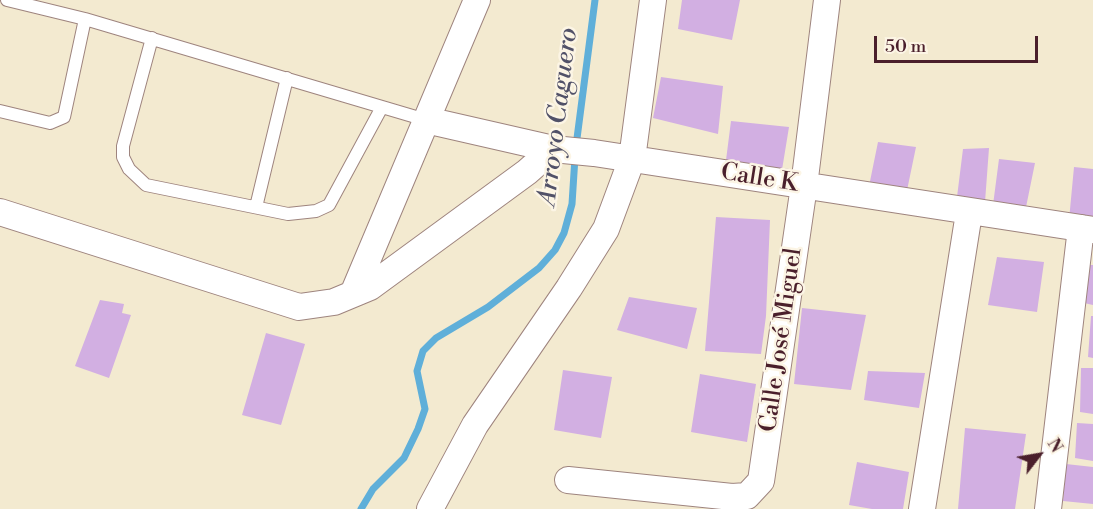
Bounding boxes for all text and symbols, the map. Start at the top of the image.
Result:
scale bar [877,24,1040,62]
water label: Arroyo Caguero [533,26,585,208]
text: 50 m [885,35,926,58]
street label: Calle K [719,159,799,199]
street label: Calle José Miguel [755,246,809,434]
north arrow [1009,425,1069,485]
text: N [1043,435,1066,456]

